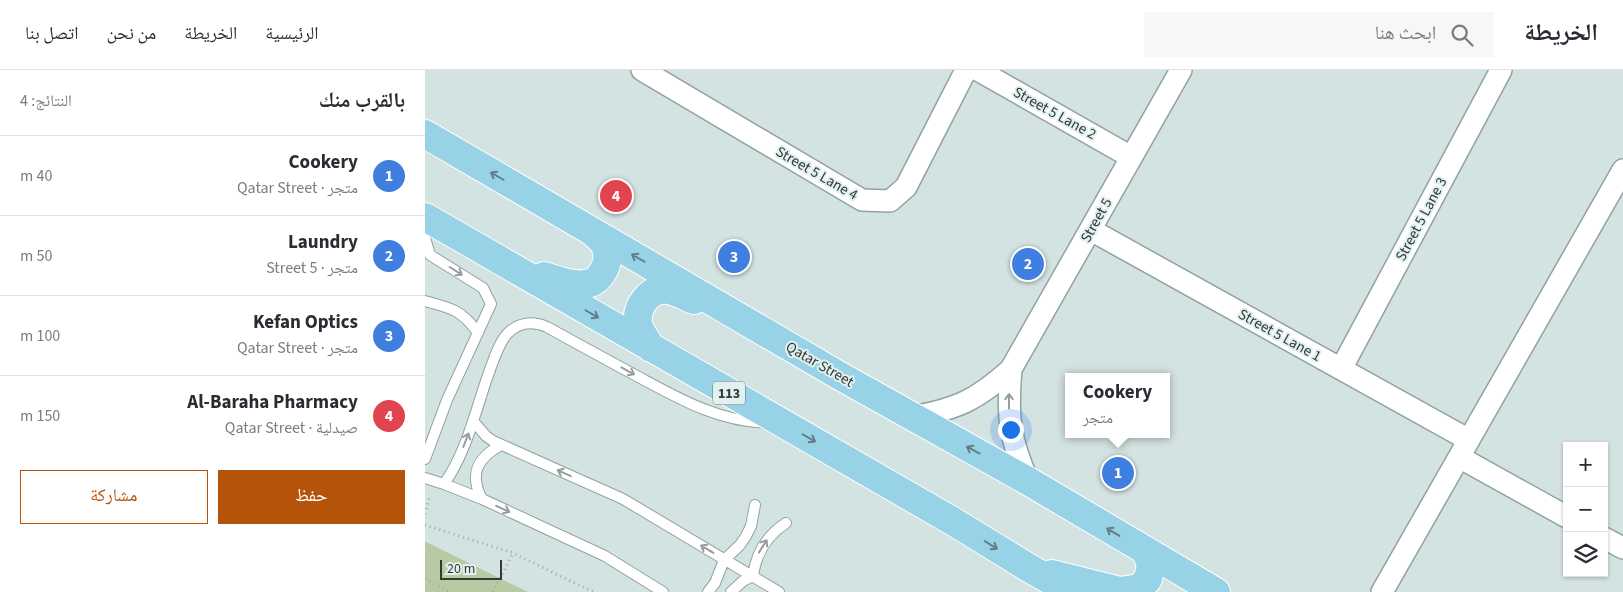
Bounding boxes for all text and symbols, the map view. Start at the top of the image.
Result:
search box [1144,12,1494,57]
text: الخريطة [1524,15,1598,50]
text: ابحث هنا [1375,20,1436,47]
text: اتصل بنا [25,21,78,46]
text: من نحن [106,21,156,46]
text: الخريطة [184,21,237,46]
text: الرئيسية [265,21,319,46]
icon: search [1448,21,1476,49]
street label: Street 5 Lane 2 [1009,82,1100,145]
text: بالقرب منك [319,85,405,115]
text: النتائج: 4 [20,90,72,112]
street label: Street 5 Lane 4 [772,141,862,206]
text: Cookery [289,149,358,176]
text: 40 m [20,165,52,187]
text: 1 [385,165,393,187]
one-way arrow [491,171,505,181]
street label: Street 5 Lane 3 [1391,174,1452,265]
text: متجر · Qatar Street [237,177,358,199]
pin: 4 [600,177,632,215]
street label: Street 5 [1076,194,1117,246]
text: Laundry [288,229,358,256]
pin: 3 [718,238,750,276]
text: 50 m [20,245,52,267]
text: 2 [385,245,393,267]
pin: 2 [1012,245,1044,283]
one-way arrow [631,252,646,262]
text: متجر · Street 5 [266,257,358,279]
one-way arrow [449,266,463,276]
street label: Street 5 Lane 1 [1234,304,1325,367]
text: Kefan Optics [253,309,358,336]
one-way arrow [585,309,599,319]
text: 100 m [20,325,60,347]
text: 3 [385,325,393,347]
street label: Qatar Street [782,336,858,392]
text: متجر · Qatar Street [237,337,358,359]
one-way arrow [620,366,635,376]
popup [1065,373,1170,438]
text: Cookery [1083,379,1152,406]
road number: 113 [713,382,745,404]
text: Al-Baraha Pharmacy [187,389,358,416]
one-way arrow [1004,393,1014,409]
text: 150 m [20,405,60,427]
text: 4 [385,405,393,427]
text: متجر [1083,407,1113,429]
text: صيدلية · Qatar Street [225,417,358,439]
your location [998,417,1024,443]
one-way arrow [462,433,471,448]
one-way arrow [801,434,816,444]
map controls [1563,442,1608,577]
button: + [1563,442,1608,487]
one-way arrow [966,445,980,455]
pin: 1 [1102,454,1134,492]
one-way arrow [557,468,572,478]
button: مشاركة [20,470,208,524]
button: حفظ [218,470,405,524]
button: − [1563,487,1608,532]
one-way arrow [495,504,510,514]
one-way arrow [1107,527,1121,537]
button: layers [1563,532,1608,577]
one-way arrow [758,539,769,553]
one-way arrow [984,540,998,550]
one-way arrow [700,544,714,554]
scale bar [440,557,503,580]
text: 20 m [447,559,475,579]

